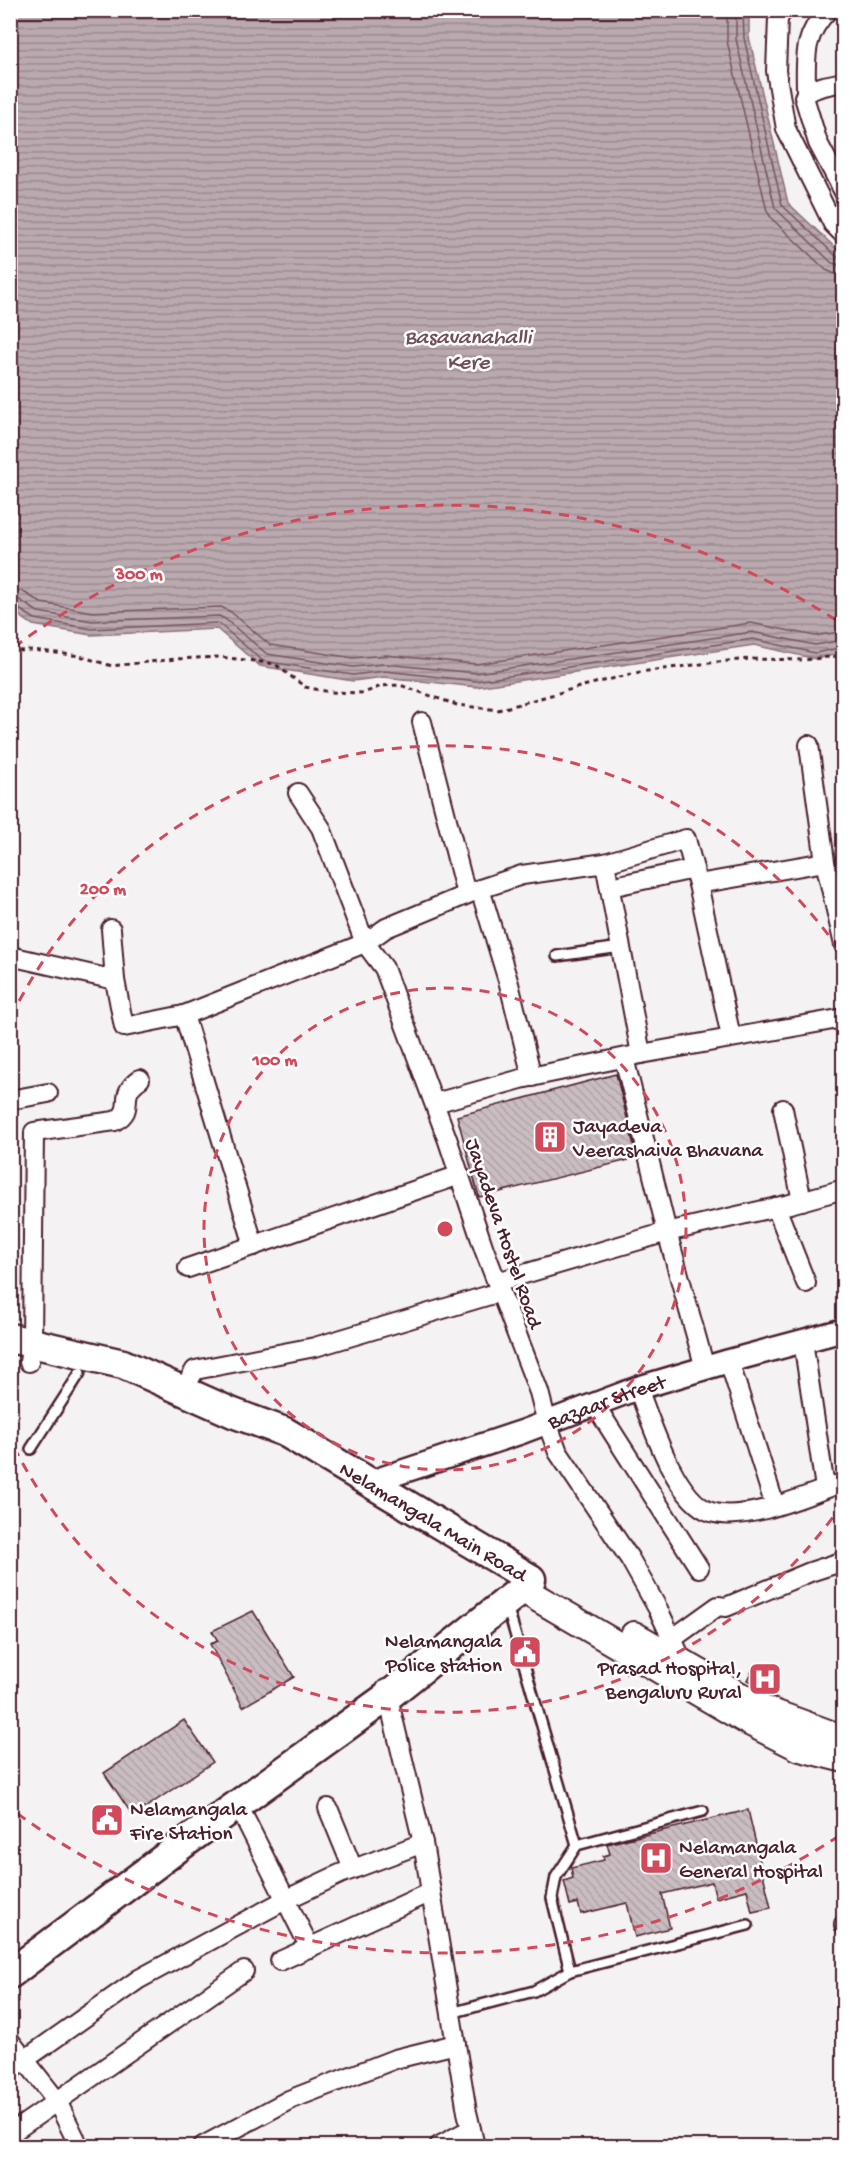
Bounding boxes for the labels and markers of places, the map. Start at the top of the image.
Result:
place label: Jayadeva Veerashaiva Bhavana [572,1116,764,1165]
building icon: Jayadeva Veerashaiva Bhavana [532,1119,568,1155]
centre of rings [435,1219,455,1239]
place label: Nelamangala Police station [384,1631,503,1680]
public building icon: Nelamangala Police station [507,1634,543,1670]
place label: Prasad Hospital, Bengaluru Rural [597,1658,742,1707]
hospital icon: Prasad Hospital, Bengaluru Rural [747,1661,783,1697]
place label: Nelamangala Fire Station [129,1799,249,1848]
public building icon: Nelamangala Fire Station [89,1802,125,1838]
place label: Nelamangala General Hospital [679,1837,823,1886]
hospital icon: Nelamangala General Hospital [638,1840,674,1876]

